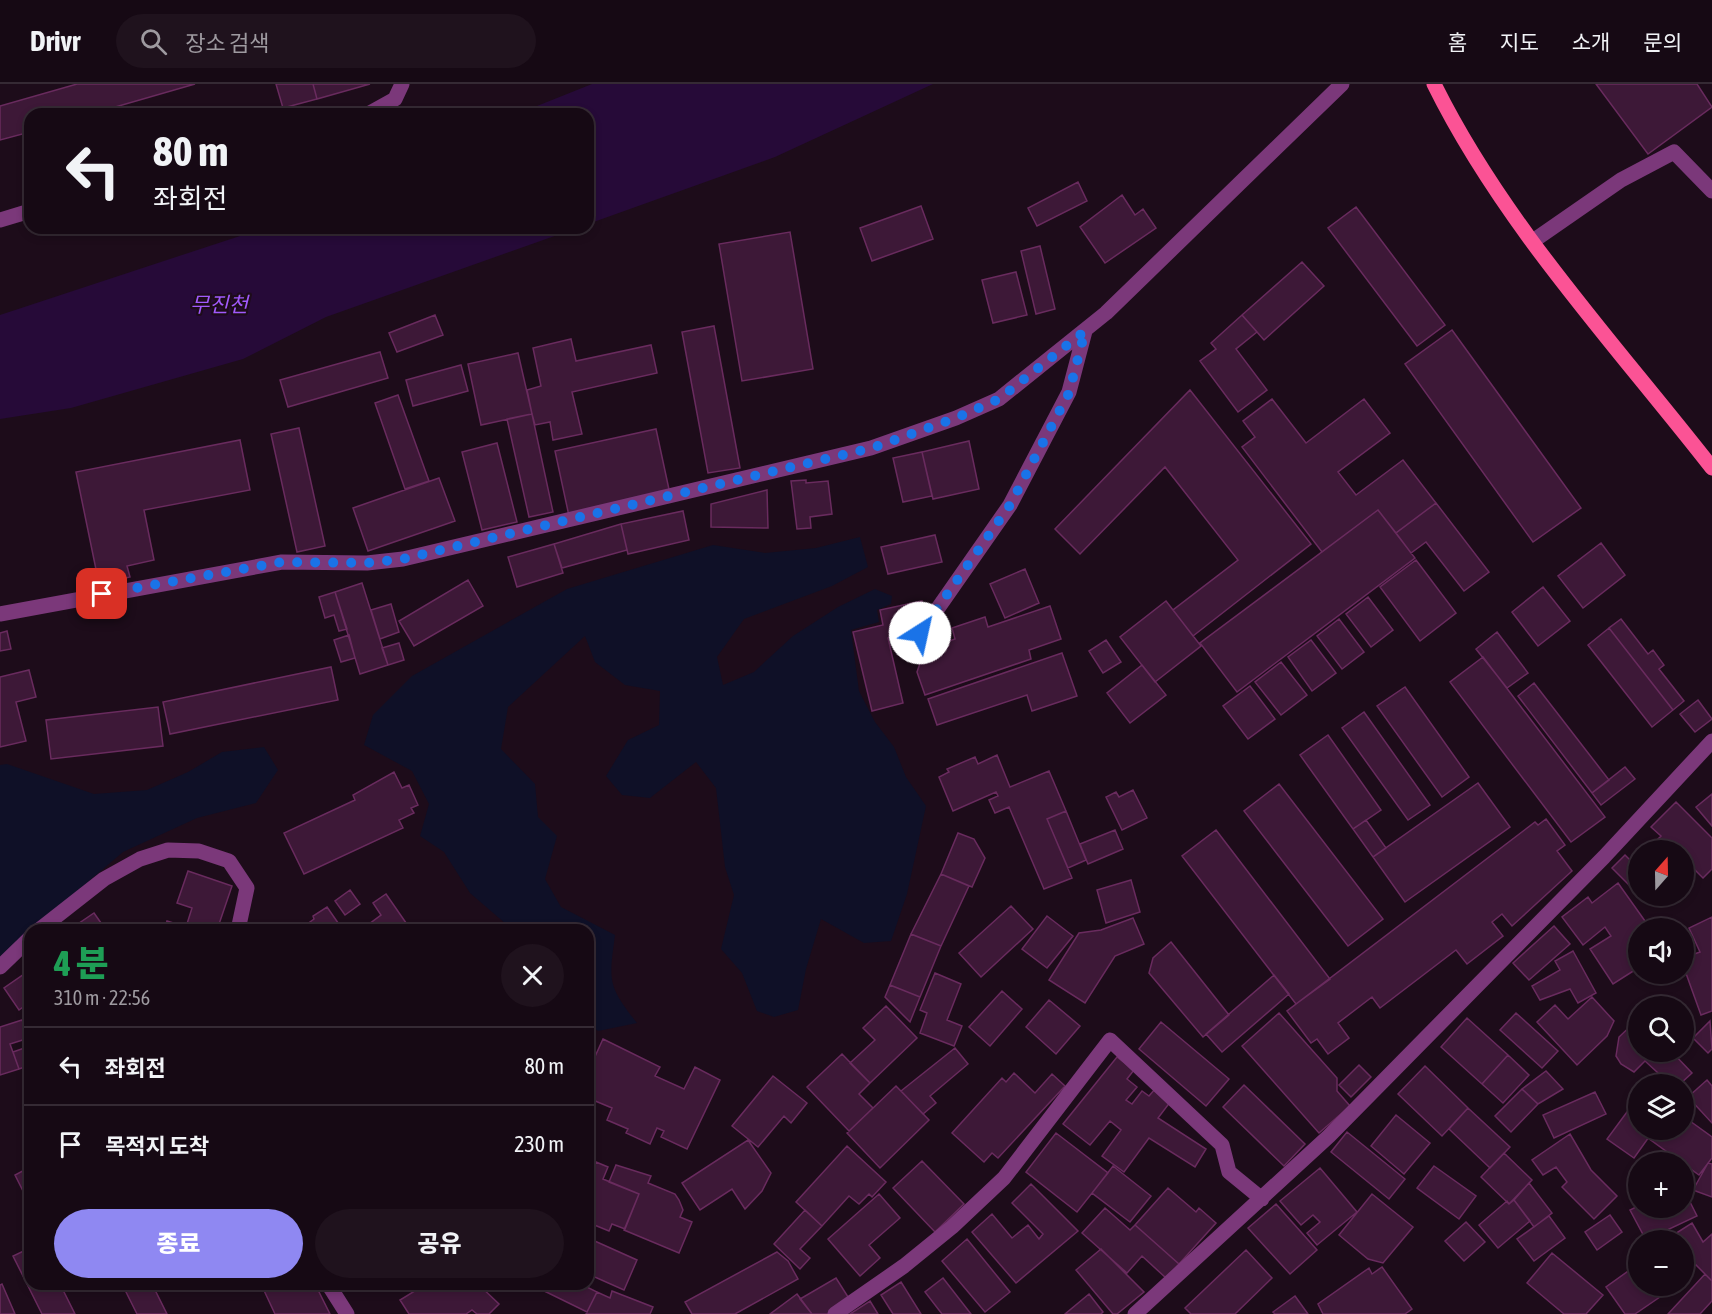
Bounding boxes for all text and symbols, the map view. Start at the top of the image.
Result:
search box [116,14,536,68]
text: Drivr [30,25,80,57]
icon: search [137,25,170,58]
text: 장소 검색 [185,30,269,56]
text: 홈 [1448,30,1467,54]
text: 지도 [1500,30,1539,54]
text: 소개 [1572,30,1610,54]
text: 문의 [1643,30,1682,54]
text: 80 m [153,127,228,175]
icon: left [54,132,132,210]
text: 좌회전 [153,183,228,214]
water label: 무진천 [190,292,251,316]
pin [76,568,127,619]
icon: arrive [85,577,118,610]
position arrow [888,601,952,665]
north arrow [1628,840,1694,906]
map controls [1628,840,1694,1296]
button: sound [1628,918,1694,984]
text: 4 분 [54,942,109,984]
button: close [501,944,564,1007]
text: 310 m · 22:56 [54,986,150,1009]
button: search [1628,996,1694,1062]
icon: left [54,1050,87,1083]
text: 80 m [524,1053,564,1079]
text: 좌회전 [105,1055,166,1081]
button: layers [1628,1074,1694,1140]
icon: arrive [54,1128,87,1161]
text: 230 m [514,1131,564,1157]
text: 목적지 도착 [105,1133,209,1159]
button: + [1628,1152,1694,1218]
button: 종료 [54,1209,303,1278]
button: 공유 [315,1209,564,1278]
button: − [1628,1230,1694,1296]

